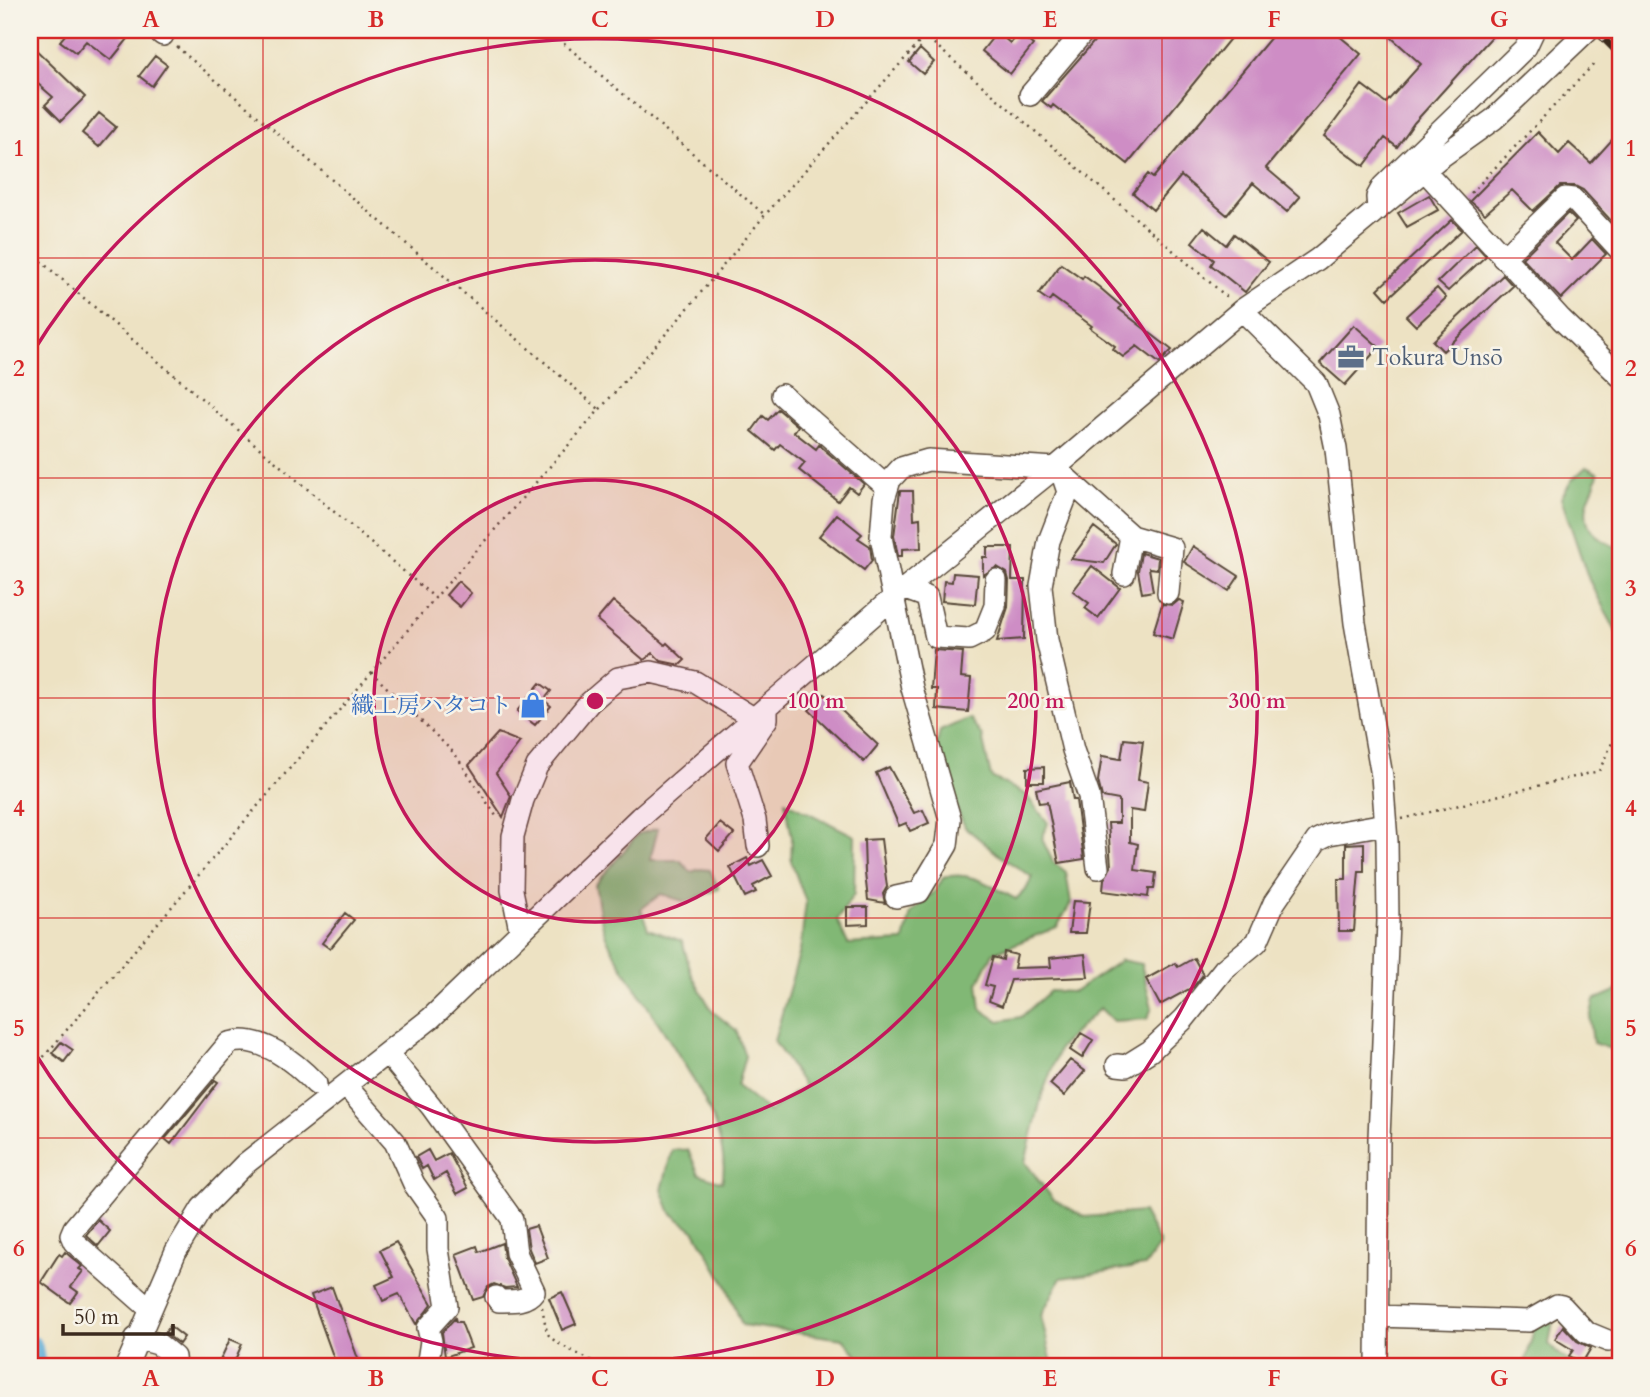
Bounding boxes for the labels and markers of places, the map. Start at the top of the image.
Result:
office icon: Tokura Unsō [1336,342,1366,372]
place label: Tokura Unsō [1372,342,1503,373]
centre of rings [583,689,607,713]
place label: 織工房ハタコト [351,690,512,721]
shop icon: 織工房ハタコト [518,690,548,720]

